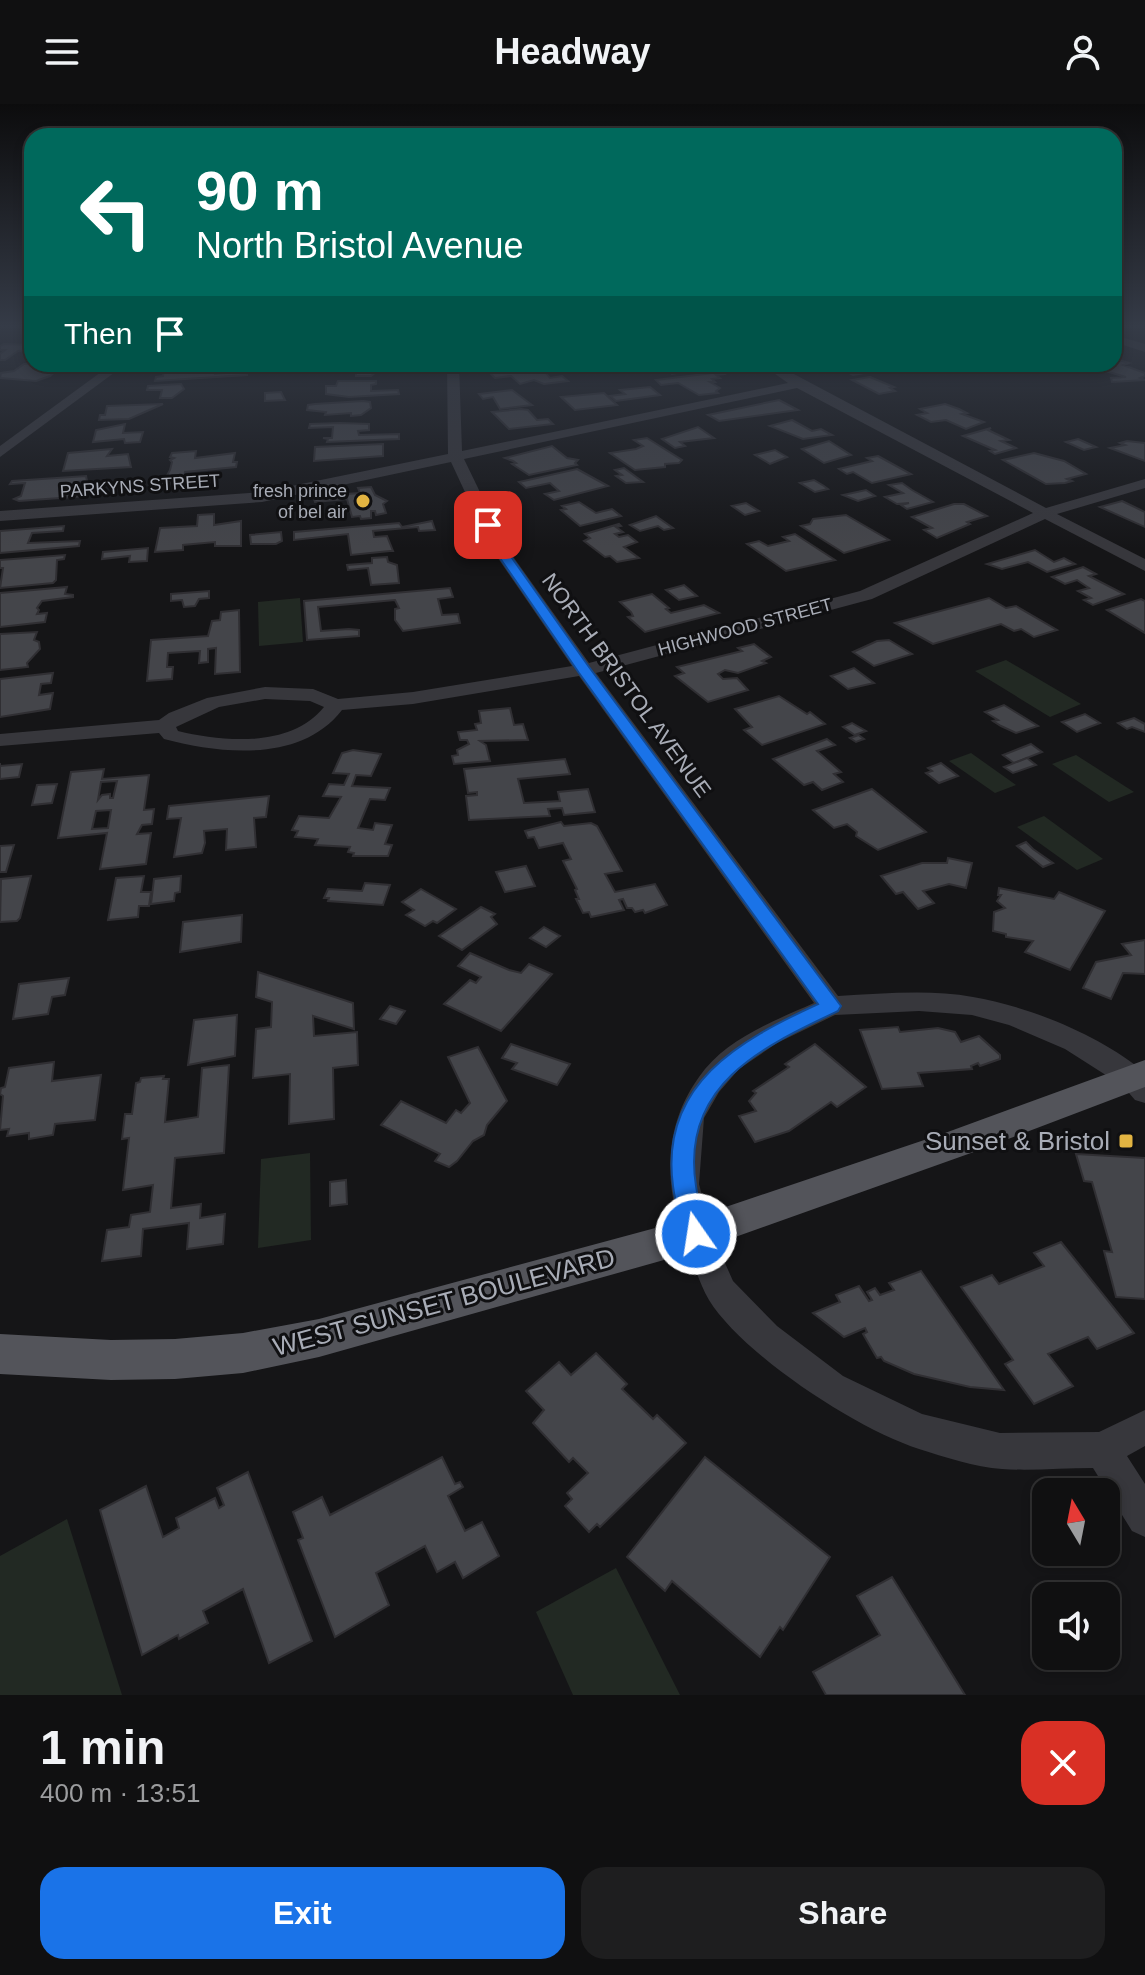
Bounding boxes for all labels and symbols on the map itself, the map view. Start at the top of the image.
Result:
street label: PARKYNS STREET [59,470,221,502]
place label: fresh prince of bel air [253,481,347,522]
pin [454,491,522,559]
marker: fresh prince of bel air [354,492,372,510]
street label: NORTH BRISTOL AVENUE [537,568,716,802]
street label: HIGHWOOD STREET [656,594,834,660]
place label: Sunset & Bristol [925,1126,1110,1156]
marker: Sunset & Bristol [1117,1132,1135,1150]
position arrow [654,1192,738,1276]
street label: WEST SUNSET BOULEVARD [270,1242,618,1362]
north arrow [1032,1478,1120,1566]

